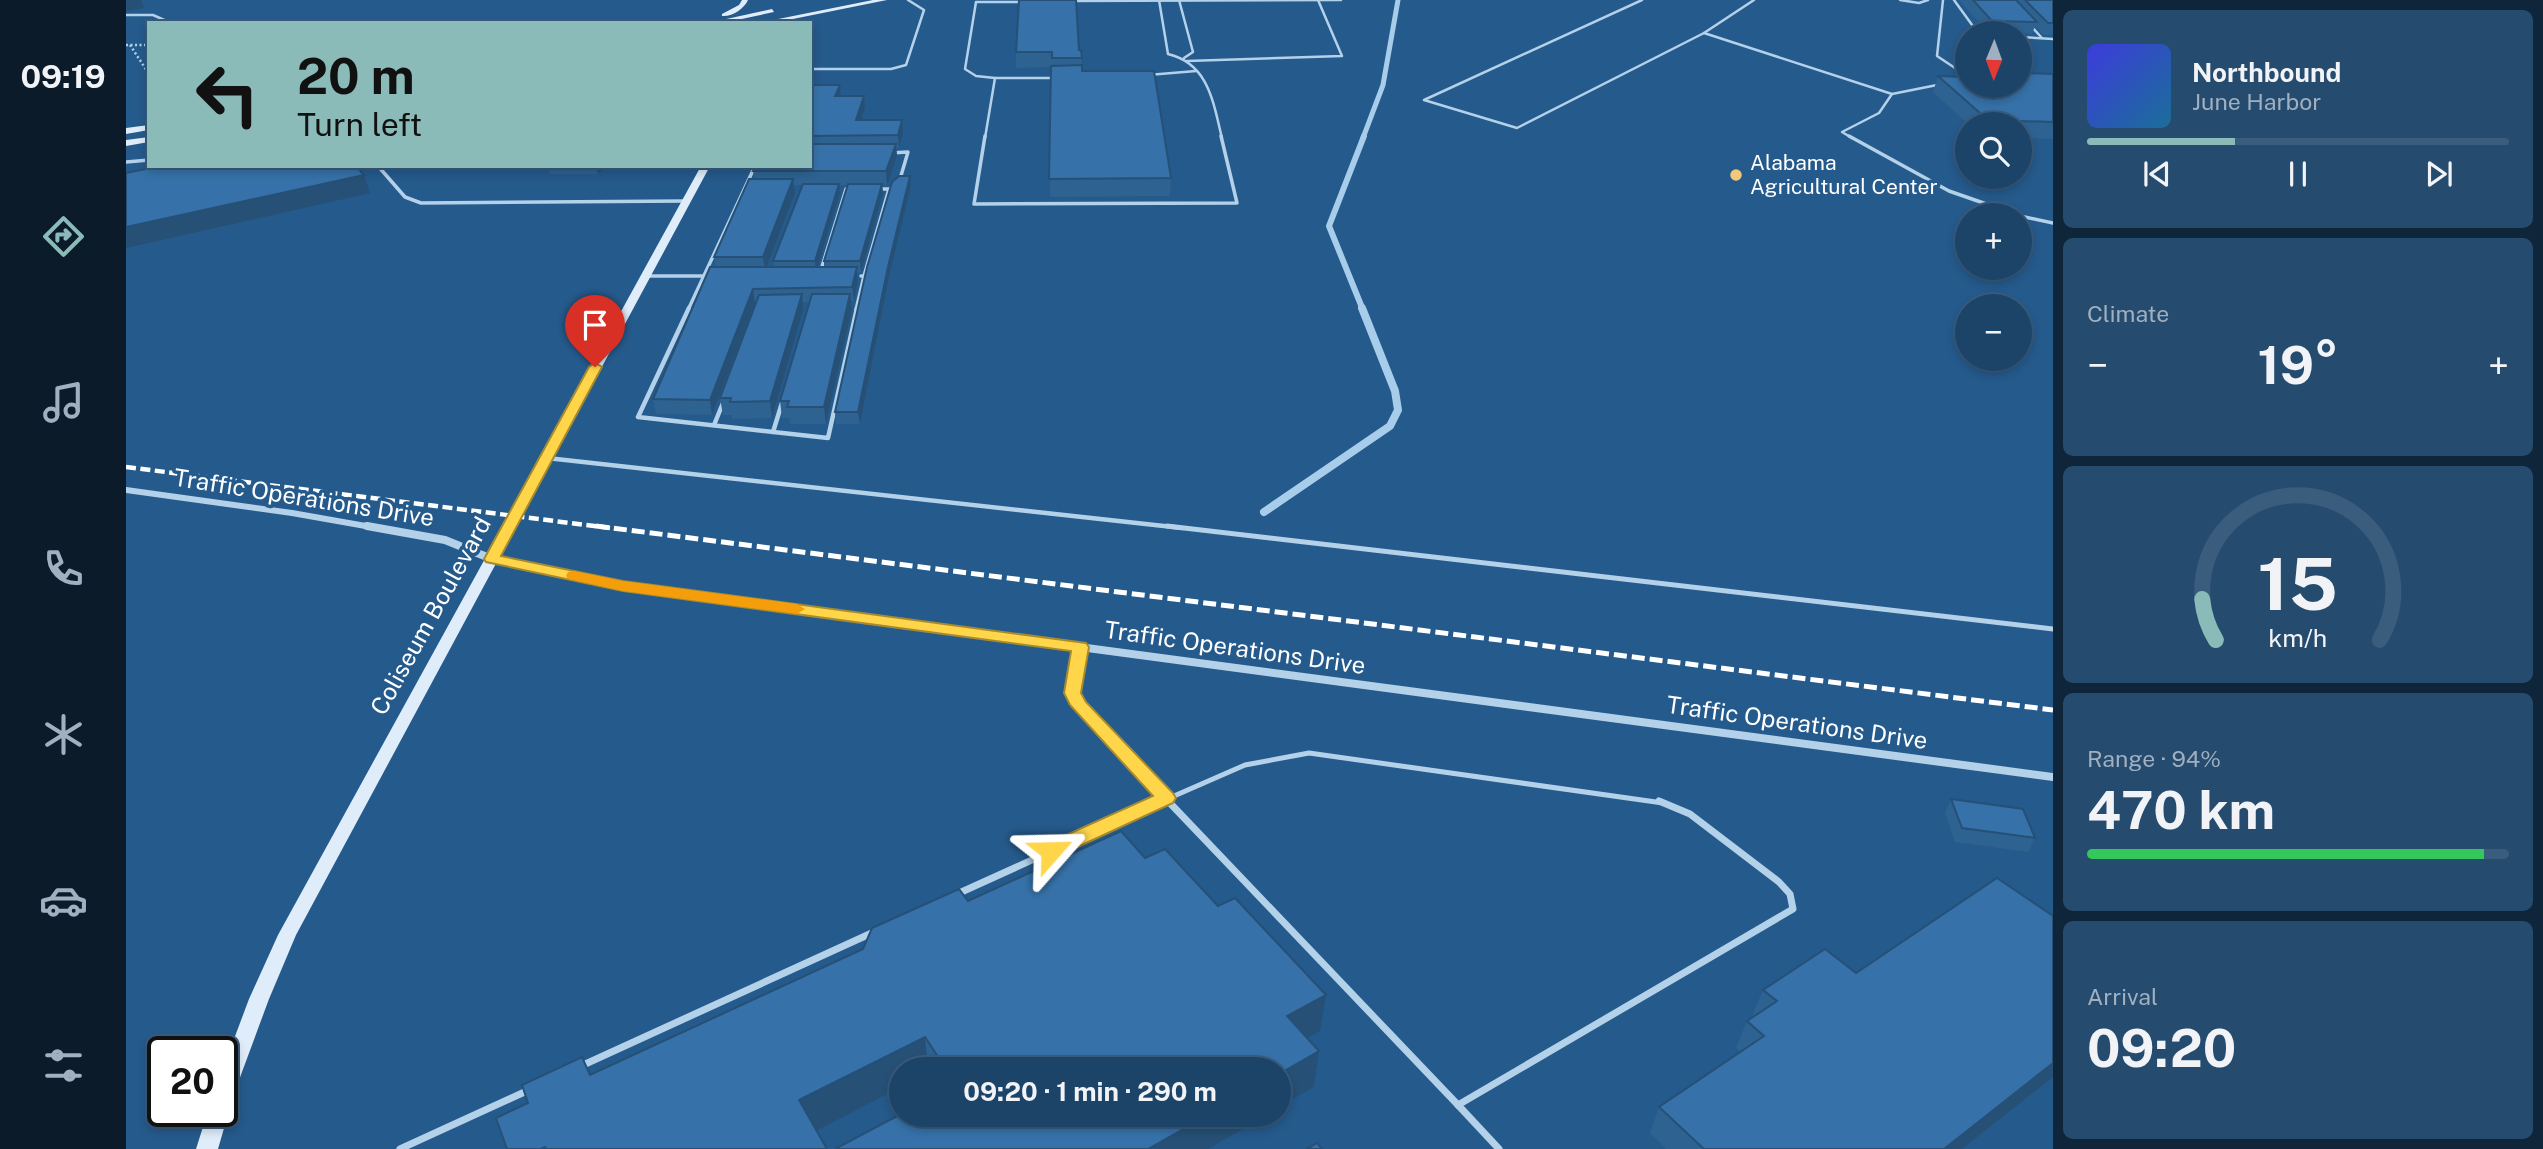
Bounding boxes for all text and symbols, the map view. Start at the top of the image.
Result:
north arrow [1955,21,2032,98]
map controls [1955,21,2032,371]
text: 20 m [297,47,415,105]
icon: left [182,49,273,140]
text: Northbound [2192,57,2341,88]
text: 09:19 [20,58,106,95]
text: June Harbor [2192,88,2321,115]
text: Turn left [297,106,422,143]
button: search [1955,112,2032,189]
place label: Alabama Agricultural Center [1750,150,1938,199]
icon: previous [2138,155,2176,193]
icon: pause [2279,155,2317,193]
icon: next [2420,155,2458,193]
marker: Alabama Agricultural Center [1728,167,1744,183]
button: + [1955,203,2032,280]
icon: directions [39,212,88,261]
button: − [1955,294,2032,371]
pin [565,295,625,367]
text: Climate [2087,300,2169,327]
icon: arrive [576,306,614,344]
text: 19° [2257,335,2339,396]
text: − [2087,343,2108,388]
text: + [2488,343,2509,388]
icon: music [39,378,88,427]
street label: Traffic Operations Drive [172,463,436,531]
street label: Coliseum Boulevard [364,512,496,719]
text: 15 [2258,542,2338,627]
icon: phone [39,544,88,593]
street label: Traffic Operations Drive [1103,615,1367,679]
text: km/h [2269,623,2327,653]
street label: Traffic Operations Drive [1665,690,1929,754]
icon: climate [39,710,88,759]
text: Range · 94% [2087,745,2221,772]
text: 470 km [2087,780,2275,841]
position arrow [1014,814,1088,888]
icon: car [39,876,88,925]
text: Arrival [2087,983,2158,1010]
text: 09:20 [2087,1018,2236,1079]
speed limit sign: 20 [147,1036,238,1127]
icon: filters [39,1041,88,1090]
text: 09:20 · 1 min · 290 m [963,1076,1217,1107]

